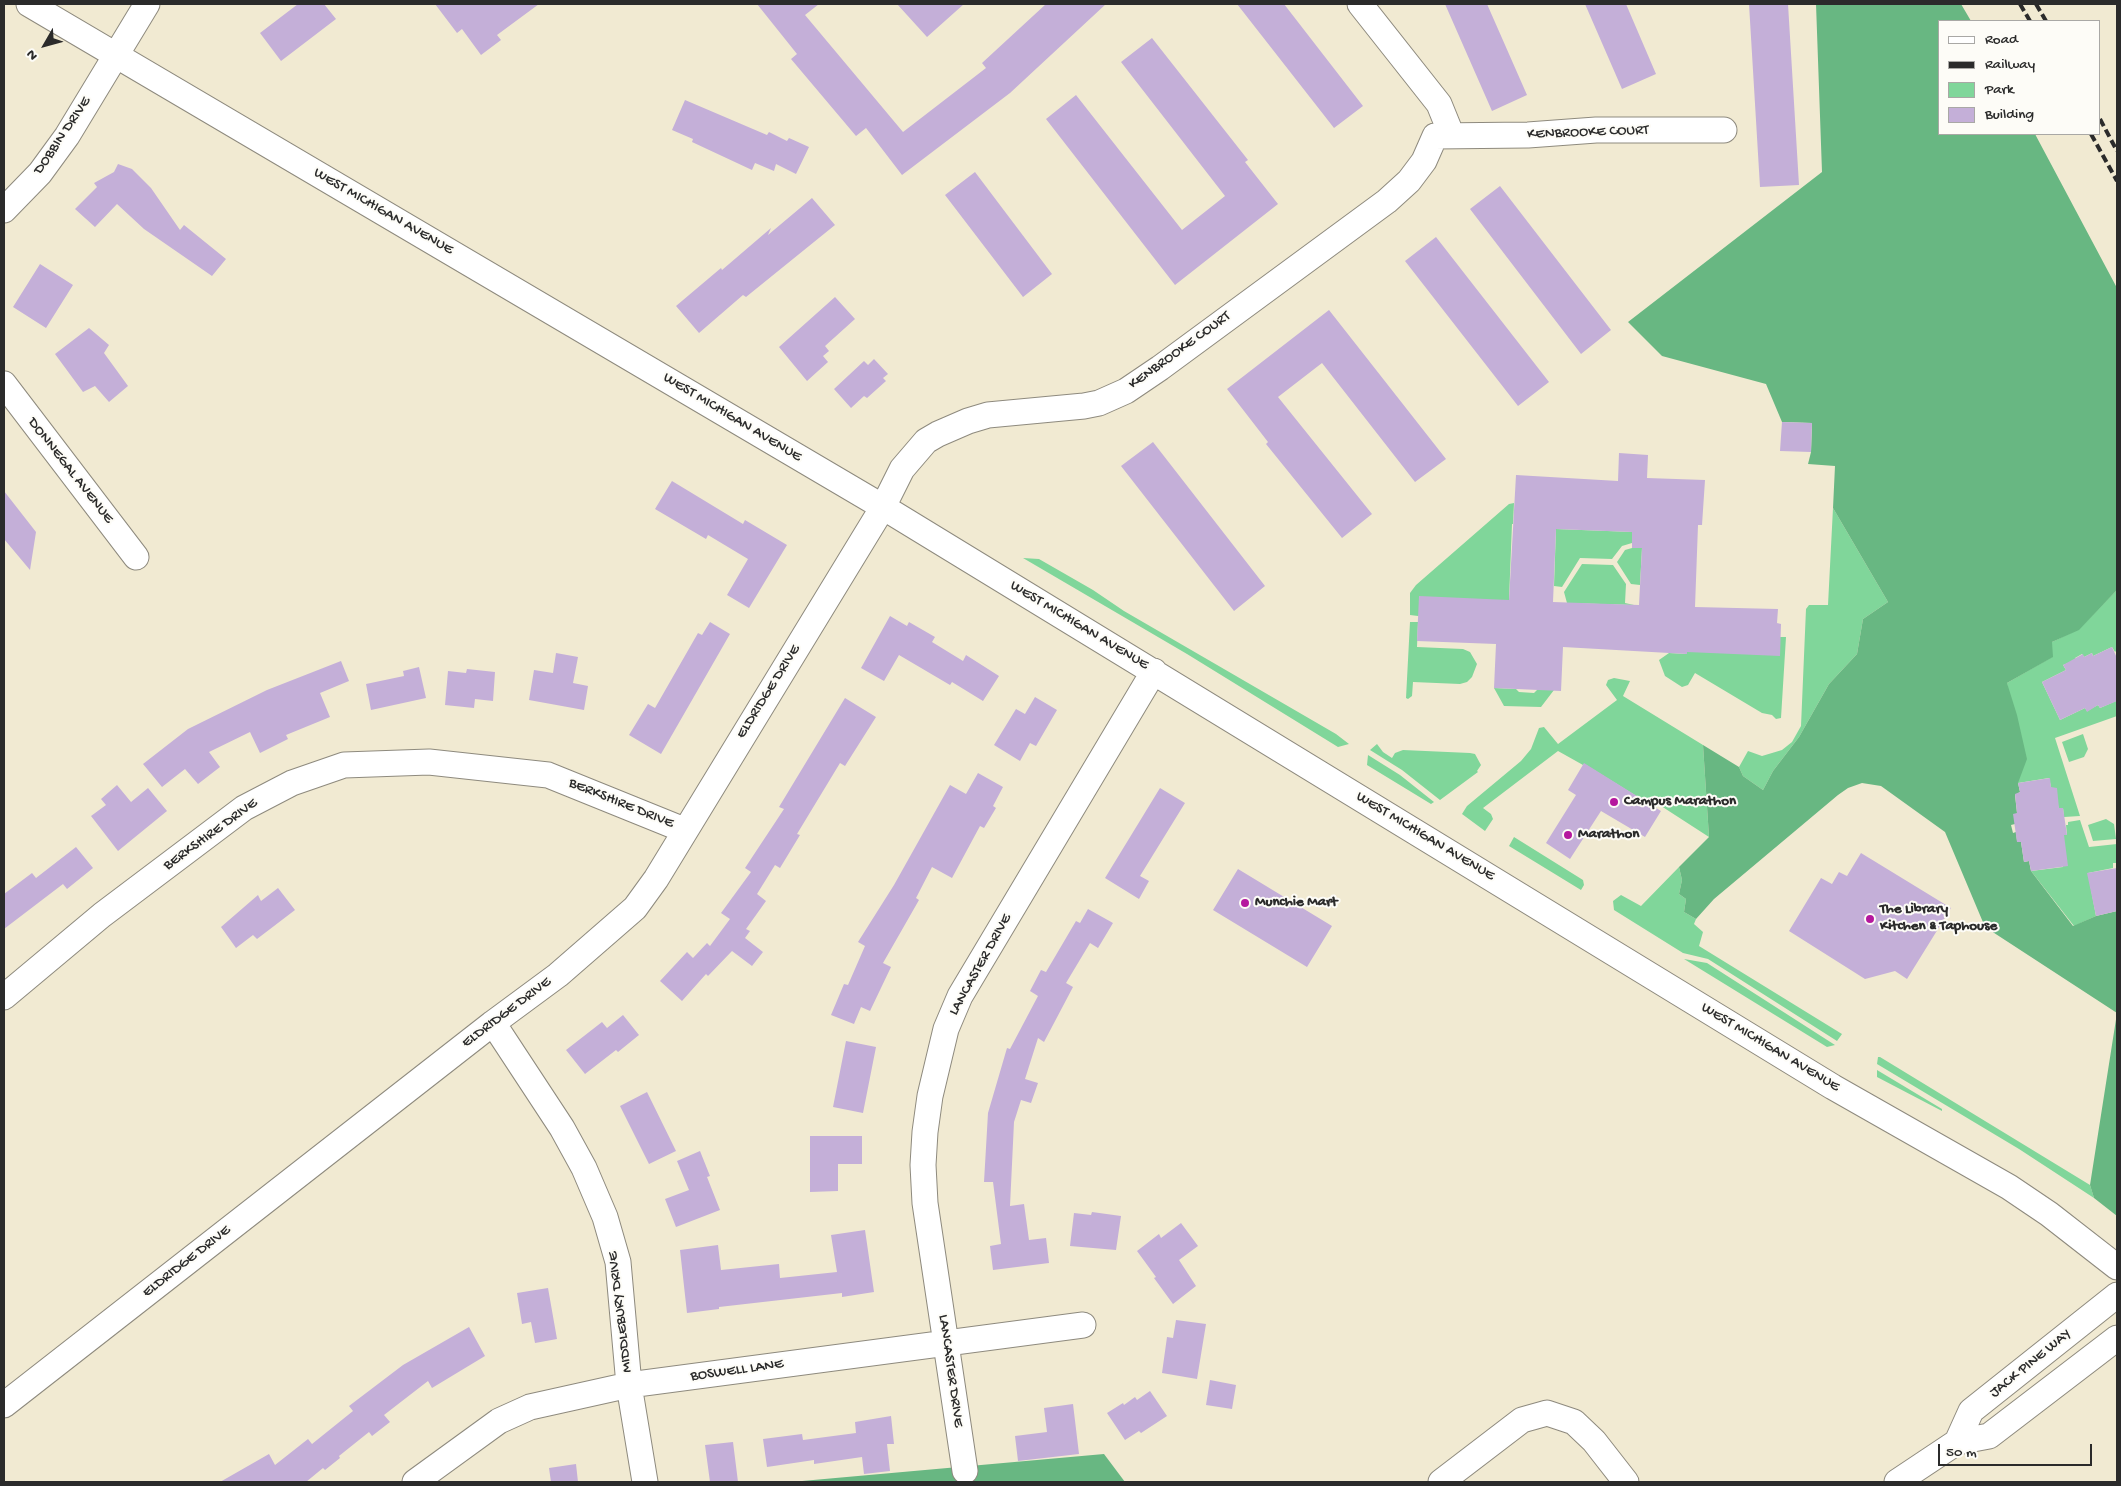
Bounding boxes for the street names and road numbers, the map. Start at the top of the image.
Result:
street label: DOBBIN DRIVE [30,94,96,178]
street label: KENBROOKE COURT [1527,122,1649,144]
street label: WEST MICHIGAN AVENUE [310,165,456,259]
street label: KENBROOKE COURT [1126,308,1234,394]
street label: WEST MICHIGAN AVENUE [659,369,805,467]
street label: DONNEGAL AVENUE [23,414,117,528]
street label: WEST MICHIGAN AVENUE [1006,577,1152,675]
street label: ELDRIDGE DRIVE [733,642,805,742]
street label: BERKSHIRE DRIVE [566,775,676,833]
street label: WEST MICHIGAN AVENUE [1352,788,1498,886]
street label: BERKSHIRE DRIVE [160,795,262,875]
street label: LANCASTER DRIVE [946,911,1016,1019]
street label: ELDRIDGE DRIVE [459,974,555,1052]
street label: WEST MICHIGAN AVENUE [1697,999,1843,1097]
street label: ELDRIDGE DRIVE [139,1222,235,1302]
street label: MIDDLEBURY DRIVE [605,1250,637,1374]
street label: LANCASTER DRIVE [933,1314,967,1428]
street label: JACK PINE WAY [1987,1326,2075,1402]
street label: BOSWELL LANE [689,1356,785,1386]

